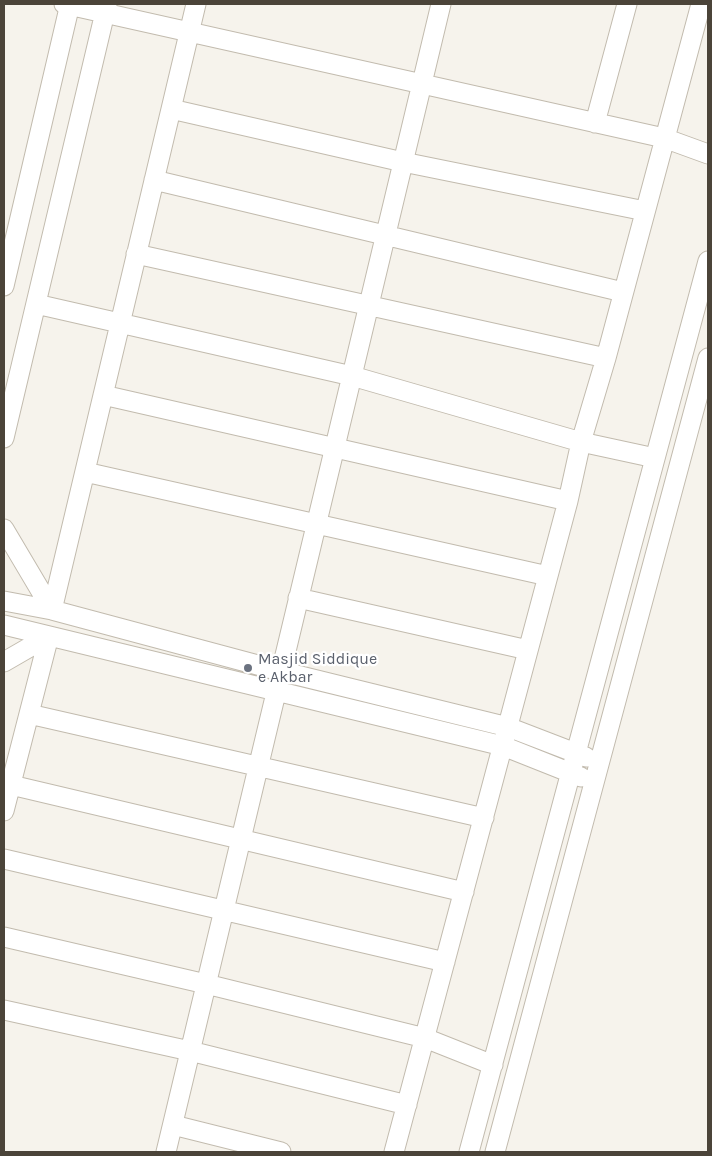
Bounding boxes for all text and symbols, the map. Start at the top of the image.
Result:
place label: Masjid Siddique e Akbar [258,649,377,687]
marker: Masjid Siddique e Akbar [242,662,254,674]

